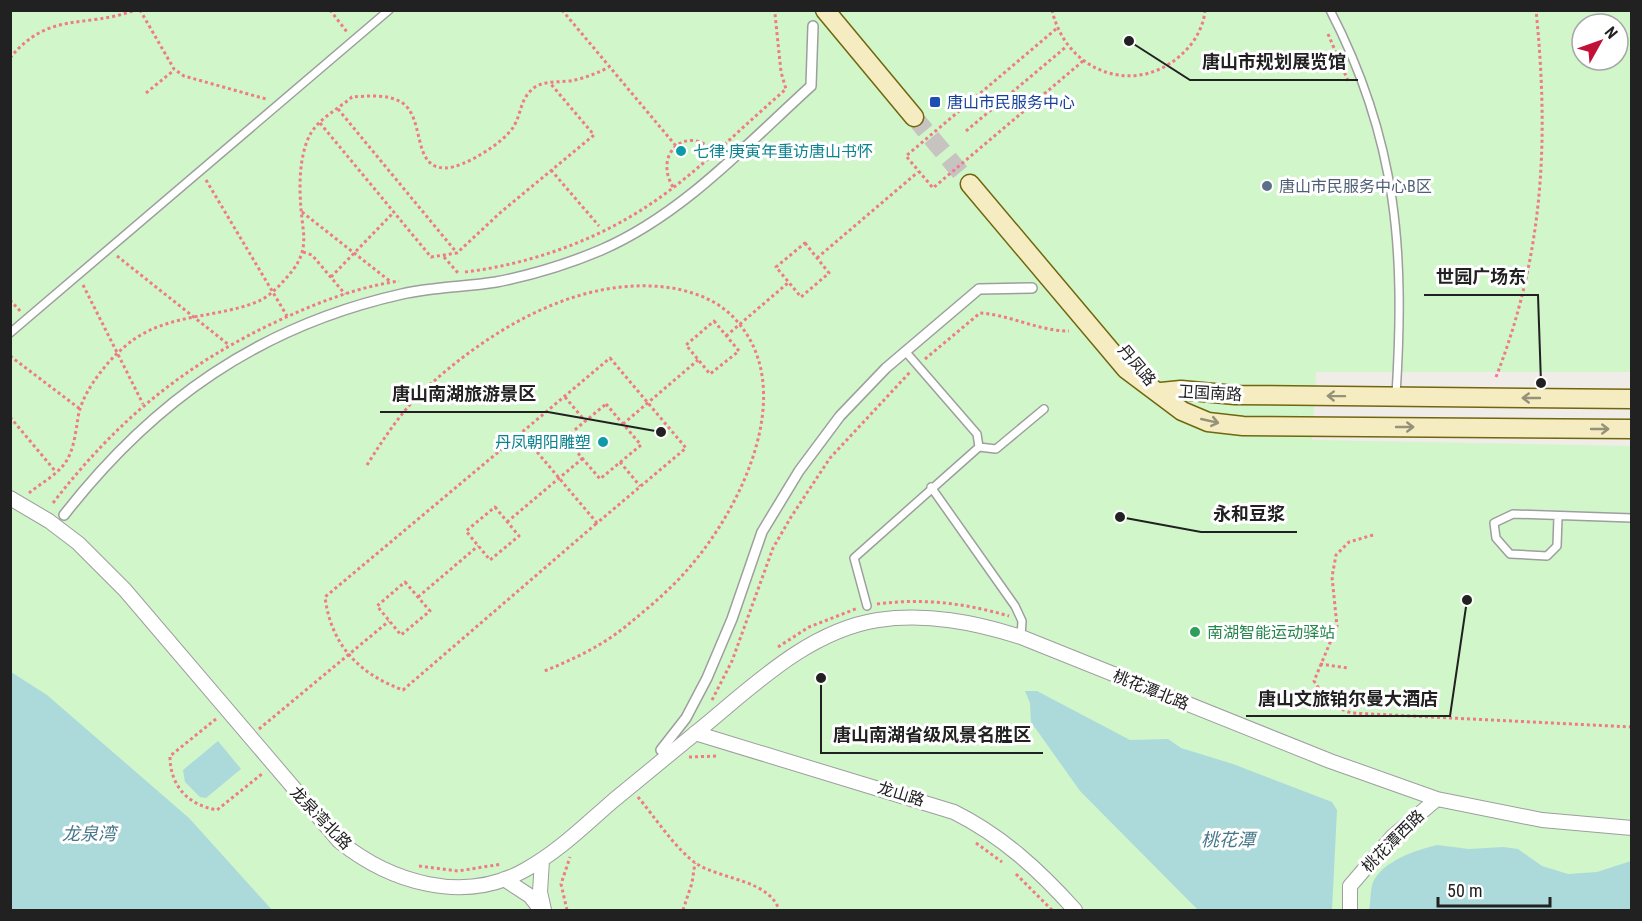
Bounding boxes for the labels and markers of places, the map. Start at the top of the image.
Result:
callout: 唐山市规划展览馆 [1190,44,1358,80]
place label: 唐山市民服务中心 [947,93,1075,112]
marker: 唐山市民服务中心 [928,95,942,109]
place label: 七律·庚寅年重访唐山书怀 [693,142,873,161]
marker: 七律·庚寅年重访唐山书怀 [674,144,688,158]
place label: 唐山市民服务中心B区 [1279,177,1432,196]
marker: 唐山市民服务中心B区 [1260,179,1274,193]
callout: 世园广场东 [1424,259,1538,295]
callout: 唐山南湖旅游景区 [380,376,548,412]
place label: 丹凤朝阳雕塑 [495,433,591,452]
marker: 丹凤朝阳雕塑 [596,435,610,449]
callout: 永和豆浆 [1201,496,1297,532]
place label: 南湖智能运动驿站 [1207,623,1335,642]
marker: 南湖智能运动驿站 [1188,625,1202,639]
callout: 唐山文旅铂尔曼大酒店 [1246,680,1450,716]
callout: 唐山南湖省级风景名胜区 [821,717,1043,753]

